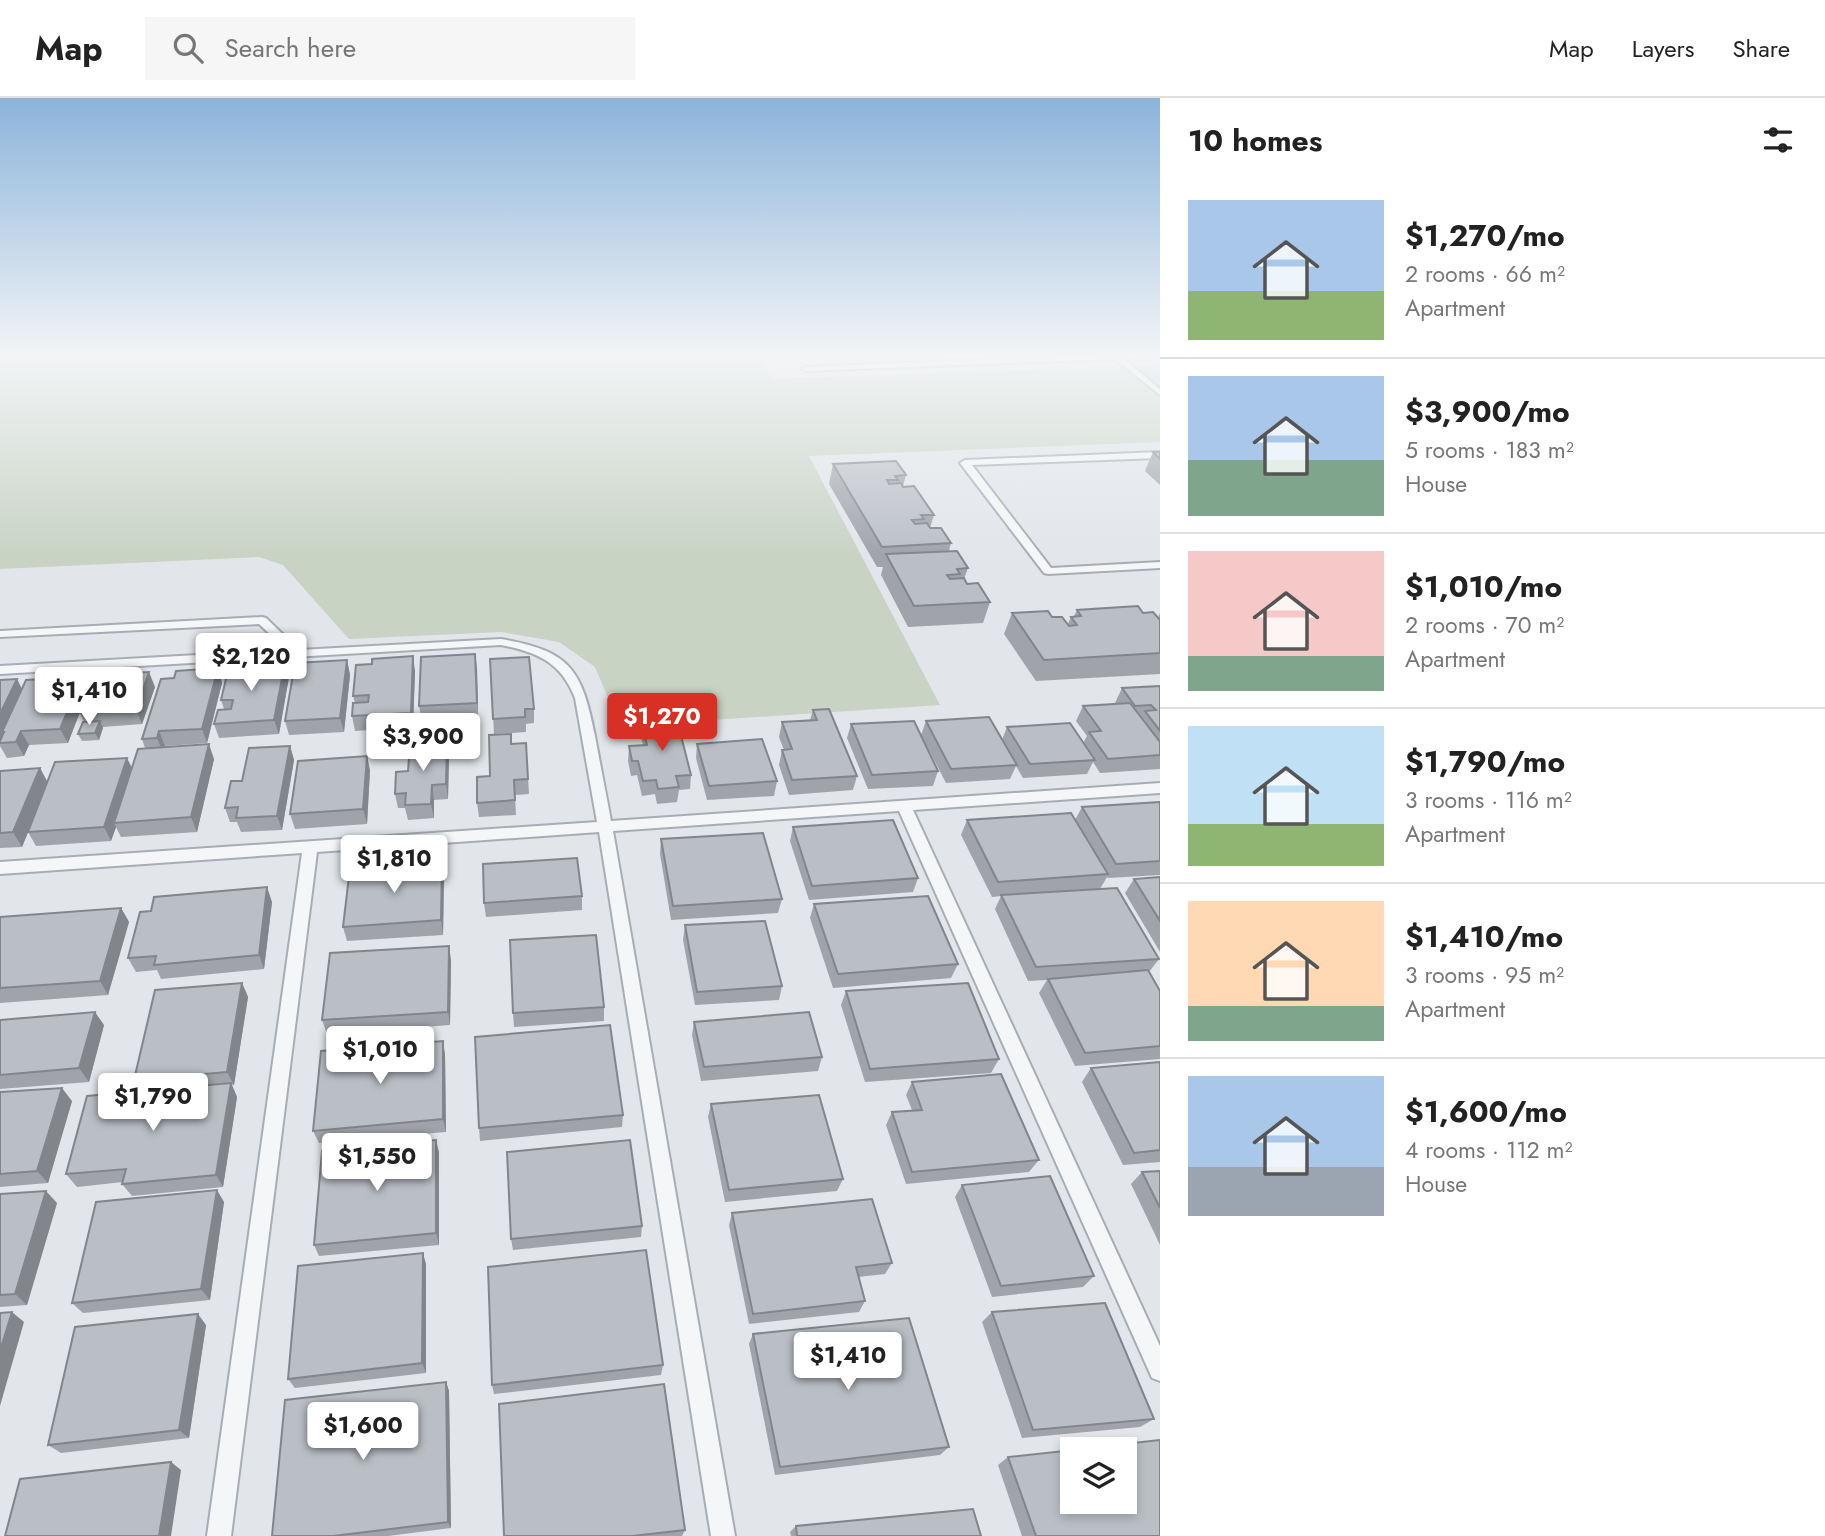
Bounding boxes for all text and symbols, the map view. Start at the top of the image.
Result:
search box [145,17,635,80]
text: Map [35,25,103,72]
icon: search [169,29,207,67]
text: Search here [225,29,356,67]
text: Map [1549,31,1594,66]
text: Layers [1632,31,1694,66]
text: Share [1732,31,1790,66]
text: 10 homes [1188,119,1322,162]
icon: filters [1759,121,1797,159]
text: $1,270/mo [1405,214,1565,257]
icon: home [1244,228,1328,312]
text: 2 rooms · 66 m² [1405,257,1565,291]
text: Apartment [1405,291,1505,325]
text: $3,900/mo [1405,390,1570,433]
icon: home [1244,404,1328,488]
text: 5 rooms · 183 m² [1405,433,1574,467]
text: House [1405,467,1467,501]
text: $1,010/mo [1405,565,1562,608]
icon: home [1244,579,1328,663]
text: 2 rooms · 70 m² [1405,608,1564,642]
pin: $2,120 [194,634,308,693]
text: $2,120 [212,639,290,673]
text: Apartment [1405,642,1505,676]
pin: $1,410 [32,668,146,727]
text: $1,410 [51,673,127,707]
pin: $1,270 [605,694,719,753]
text: $1,270 [623,699,701,733]
pin: $3,900 [366,714,480,773]
text: $3,900 [382,719,464,753]
text: $1,790/mo [1405,740,1565,783]
icon: home [1244,754,1328,838]
text: 3 rooms · 116 m² [1405,783,1572,817]
text: Apartment [1405,817,1505,851]
pin: $1,810 [337,836,451,895]
text: $1,810 [357,841,431,875]
text: $1,410/mo [1405,915,1563,958]
icon: home [1244,929,1328,1013]
text: 3 rooms · 95 m² [1405,958,1564,992]
text: Apartment [1405,992,1505,1026]
pin: $1,010 [323,1026,437,1086]
text: $1,010 [342,1032,418,1066]
pin: $1,790 [96,1074,210,1133]
text: $1,790 [114,1079,192,1113]
text: $1,600/mo [1405,1090,1567,1133]
icon: home [1244,1104,1328,1188]
text: 4 rooms · 112 m² [1405,1133,1572,1167]
pin: $1,550 [320,1134,434,1193]
text: $1,550 [338,1139,416,1173]
text: House [1405,1167,1467,1201]
pin: $1,410 [791,1332,905,1392]
text: $1,410 [810,1338,886,1372]
pin: $1,600 [306,1402,420,1462]
text: $1,600 [323,1408,403,1442]
map controls [1060,1437,1137,1514]
button: layers [1060,1437,1137,1514]

